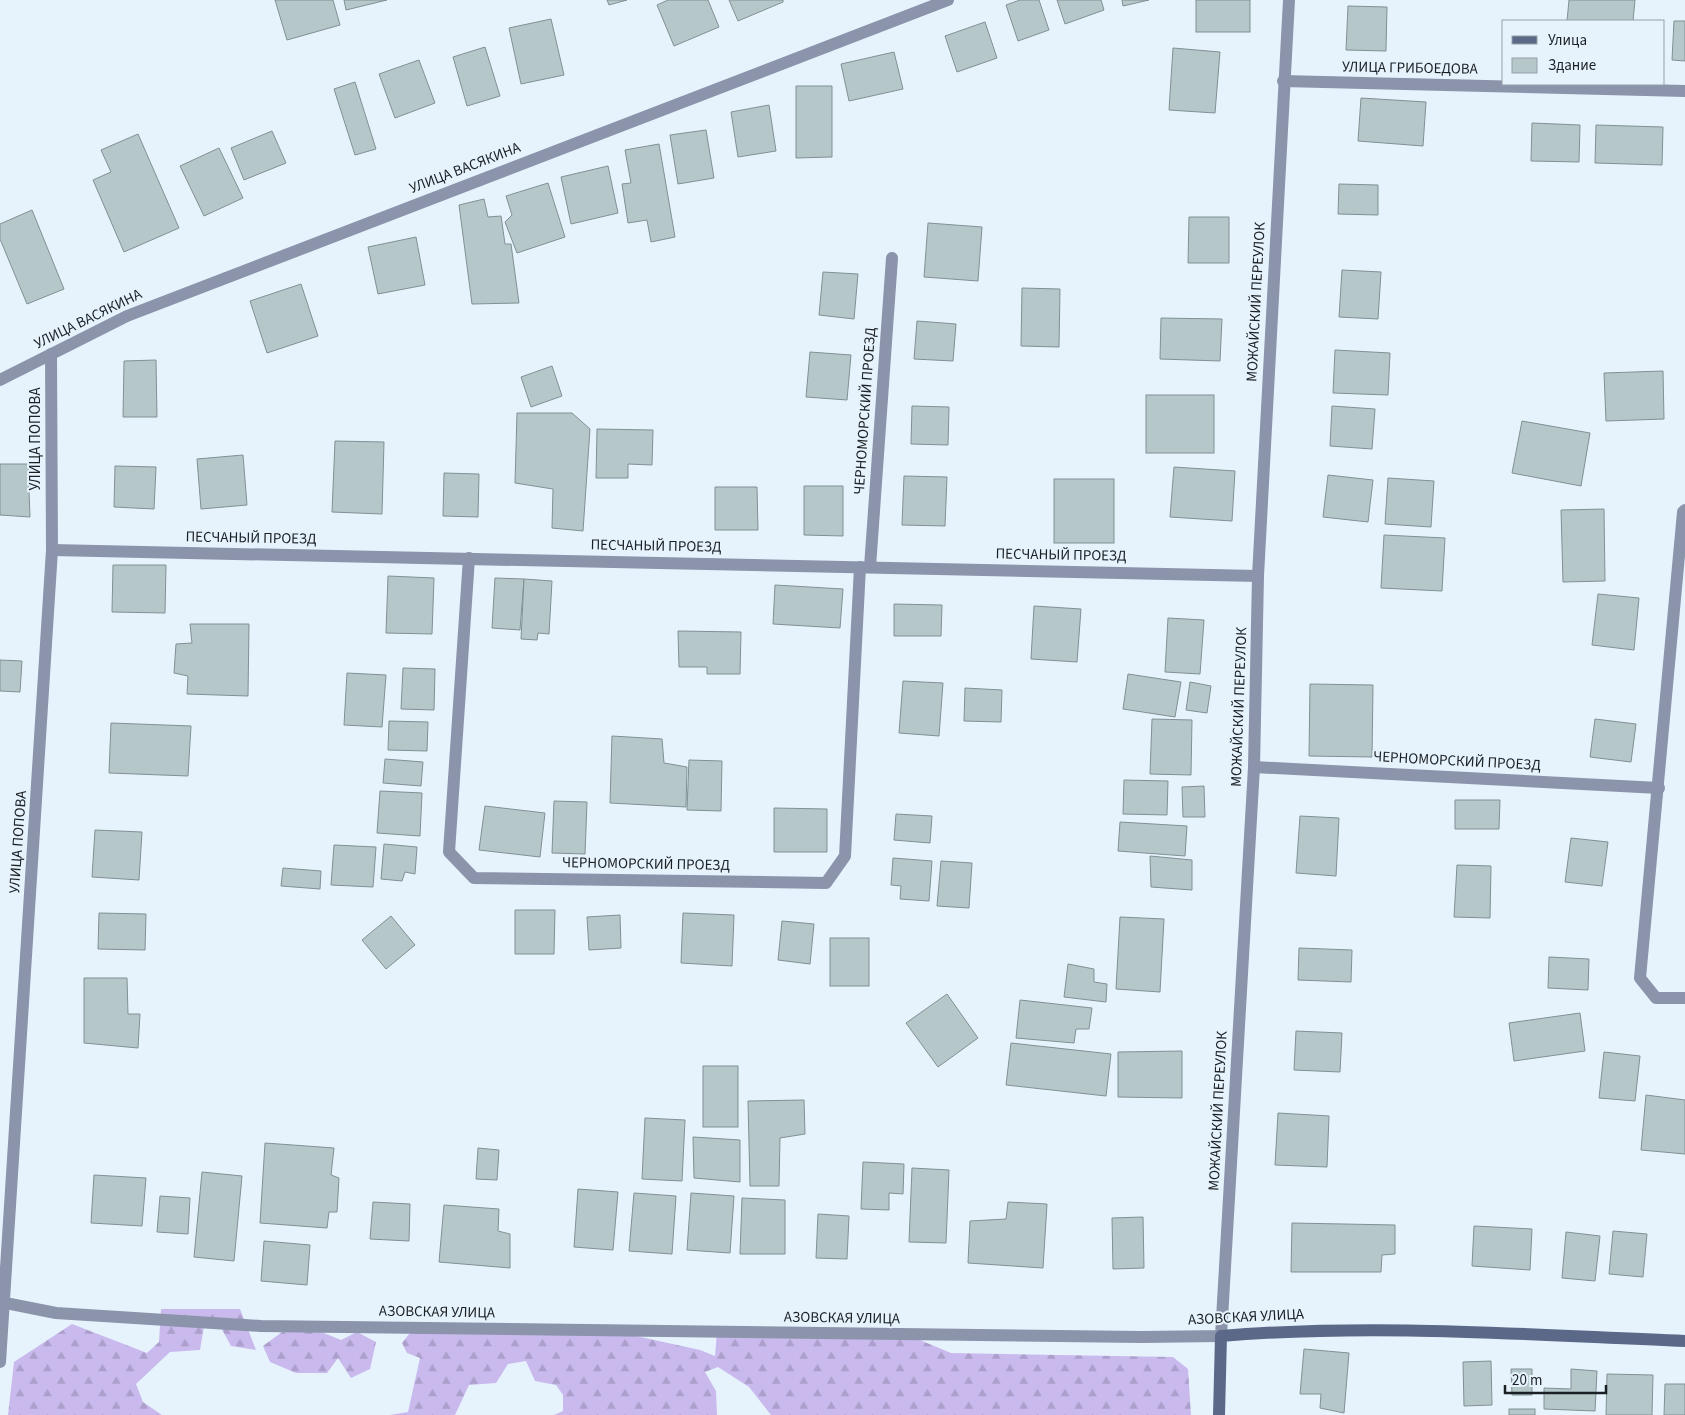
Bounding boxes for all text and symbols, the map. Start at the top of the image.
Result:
legend [1502,20,1665,85]
text: Улица [1548,30,1587,51]
text: Здание [1548,55,1596,76]
street label: УЛИЦА ГРИБОЕДОВА [1342,56,1479,80]
street label: УЛИЦА ВАСЯКИНА [406,137,524,199]
street label: МОЖАЙСКИЙ ПЕРЕУЛОК [1241,221,1271,382]
street label: УЛИЦА ВАСЯКИНА [31,283,146,354]
street label: ЧЕРНОМОРСКИЙ ПРОЕЗД [849,326,881,495]
street label: УЛИЦА ПОПОВА [25,387,46,491]
street label: ПЕСЧАНЫЙ ПРОЕЗД [185,526,317,550]
street label: ПЕСЧАНЫЙ ПРОЕЗД [590,534,722,558]
street label: ПЕСЧАНЫЙ ПРОЕЗД [995,543,1127,567]
street label: МОЖАЙСКИЙ ПЕРЕУЛОК [1226,626,1252,787]
street label: ЧЕРНОМОРСКИЙ ПРОЕЗД [1373,746,1542,776]
street label: УЛИЦА ПОПОВА [4,789,32,894]
street label: ЧЕРНОМОРСКИЙ ПРОЕЗД [562,852,731,876]
street label: МОЖАЙСКИЙ ПЕРЕУЛОК [1203,1030,1233,1191]
street label: АЗОВСКАЯ УЛИЦА [379,1300,496,1324]
street label: АЗОВСКАЯ УЛИЦА [1187,1303,1305,1331]
street label: АЗОВСКАЯ УЛИЦА [784,1306,901,1330]
scale bar [1505,1362,1606,1394]
text: 20 m [1512,1370,1542,1391]

